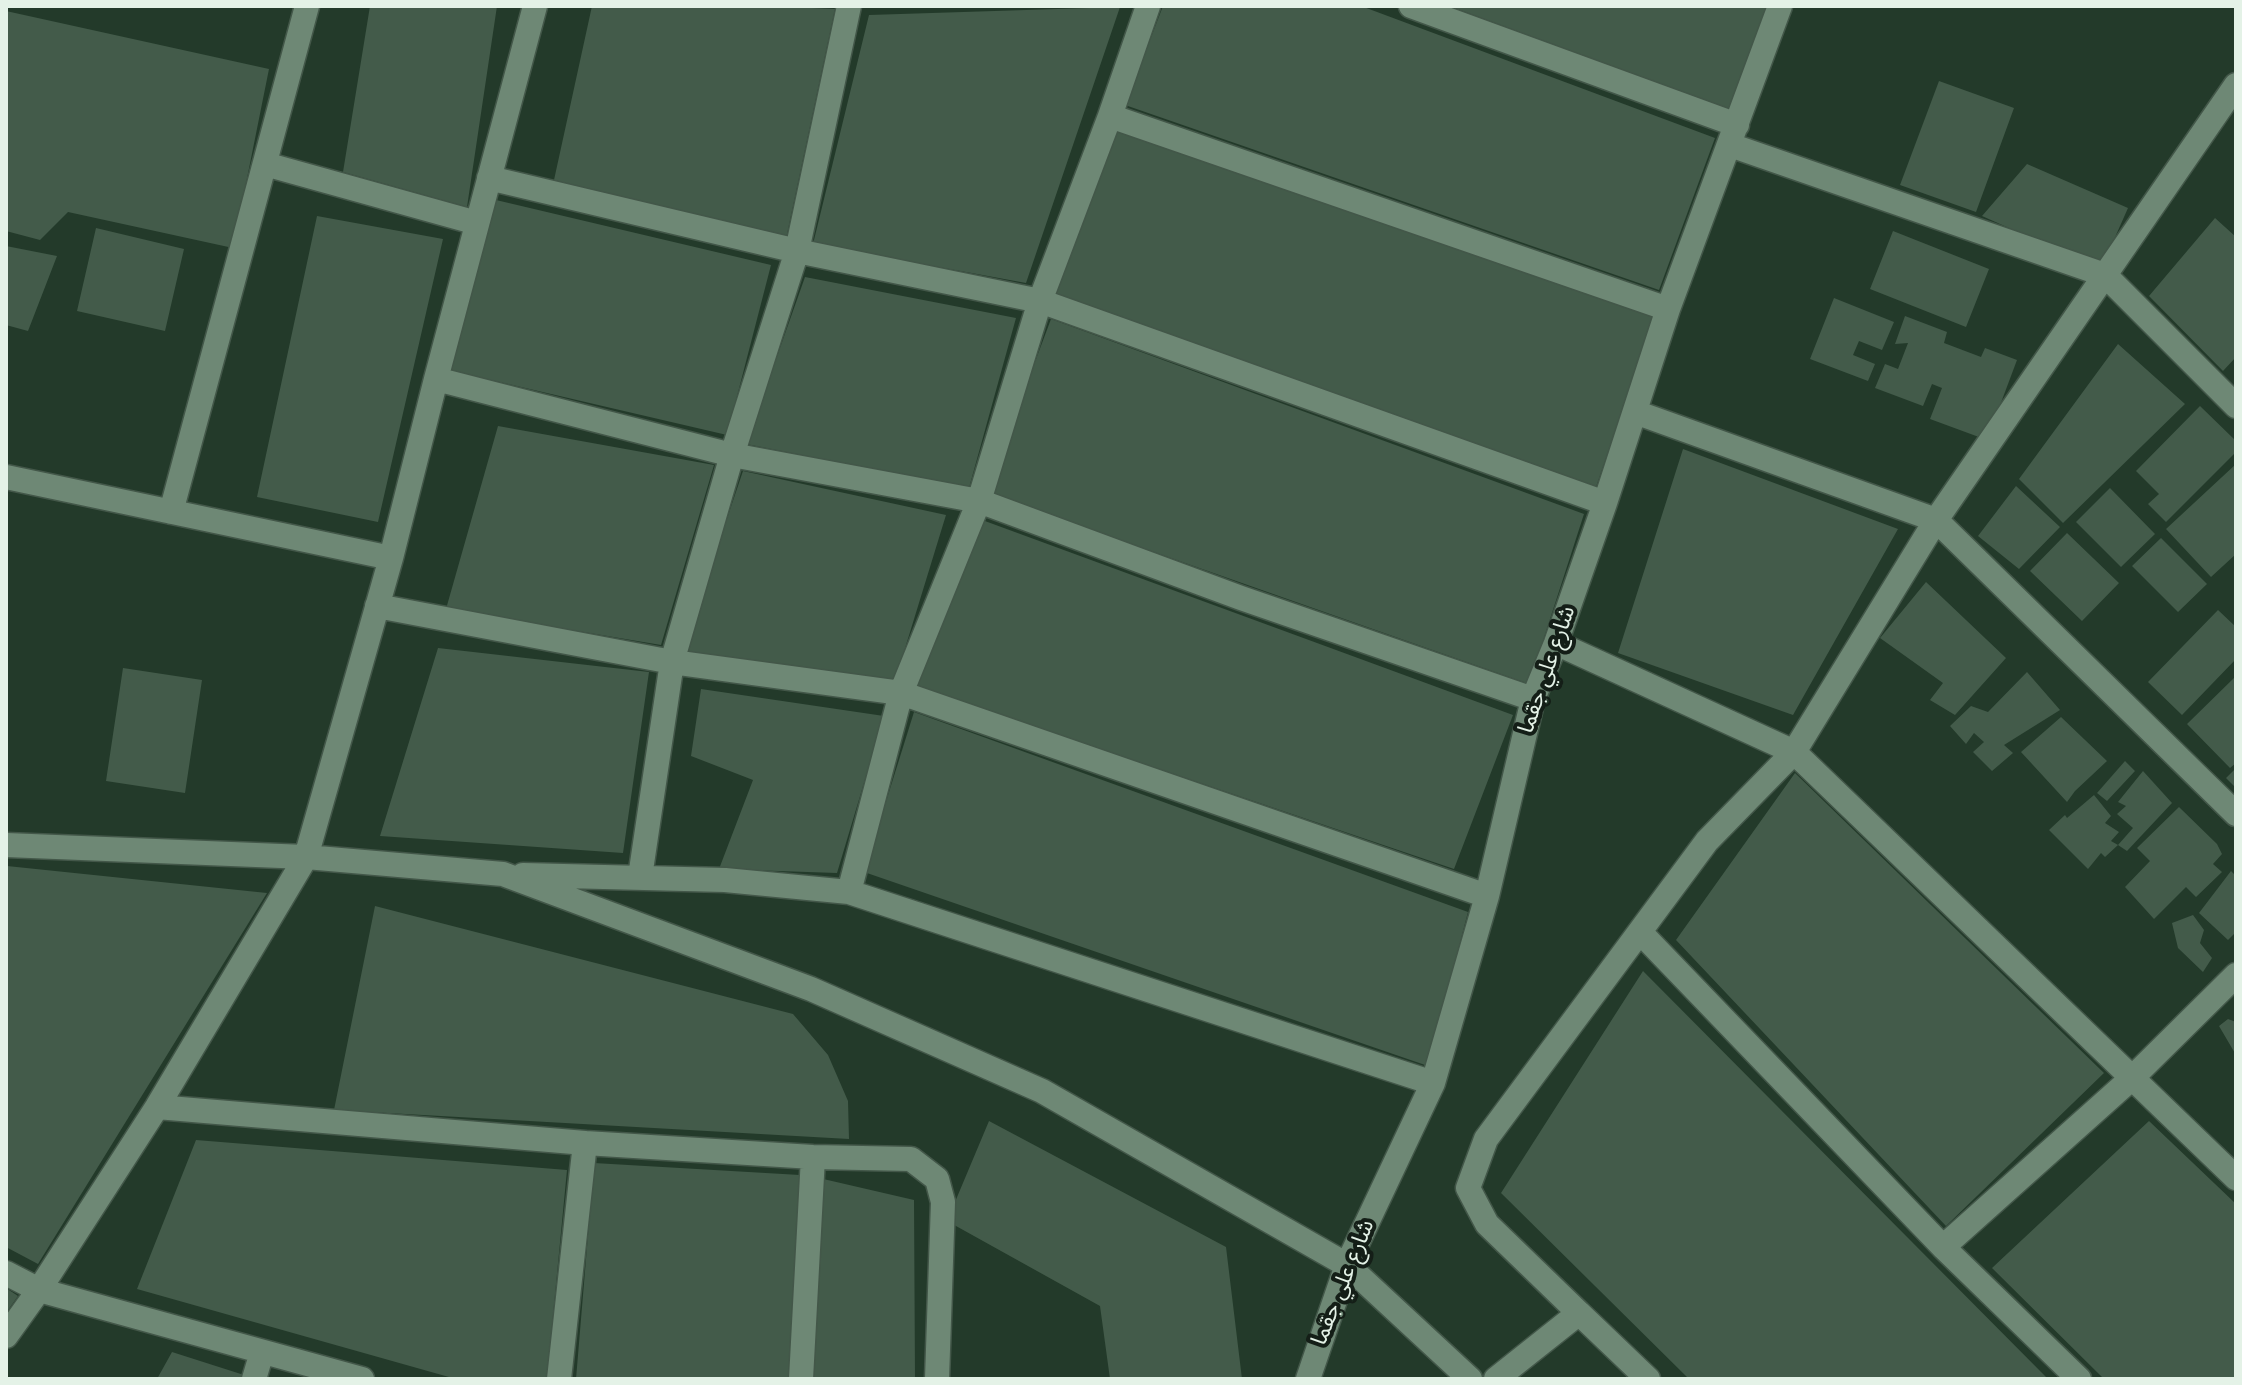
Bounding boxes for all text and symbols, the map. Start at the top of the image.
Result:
street label: شارع علي جقما [1514,603,1582,737]
street label: شارع علي جقما [1307,1216,1381,1350]

